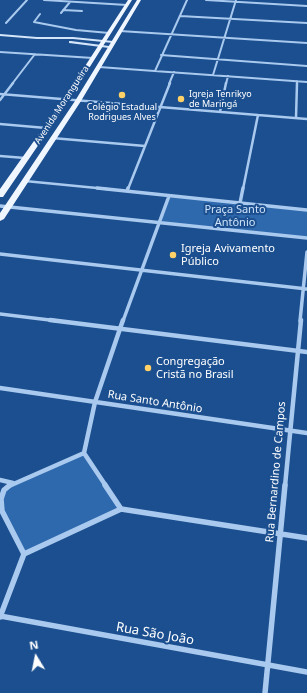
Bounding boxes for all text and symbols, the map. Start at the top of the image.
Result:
street label: Avenida Morangueira [33,64,91,146]
place label: Igreja Tenrikyo de Maringá [189,89,252,110]
marker: Colégio Estadual Rodrigues Alves [117,90,127,100]
marker: Igreja Tenrikyo de Maringá [176,94,186,104]
place label: Colégio Estadual Rodrigues Alves [87,102,157,123]
park label: Praça Santo Antônio [204,203,266,229]
place label: Igreja Avivamento Público [181,242,275,268]
marker: Igreja Avivamento Público [168,250,178,260]
place label: Congregação Cristã no Brasil [156,355,234,381]
marker: Congregação Cristã no Brasil [143,363,153,373]
street label: Rua Santo Antônio [107,388,203,416]
street label: Rua Bernardino de Campos [263,401,289,543]
street label: Rua São João [115,619,195,649]
north arrow [16,637,56,677]
text: N [28,637,40,653]

